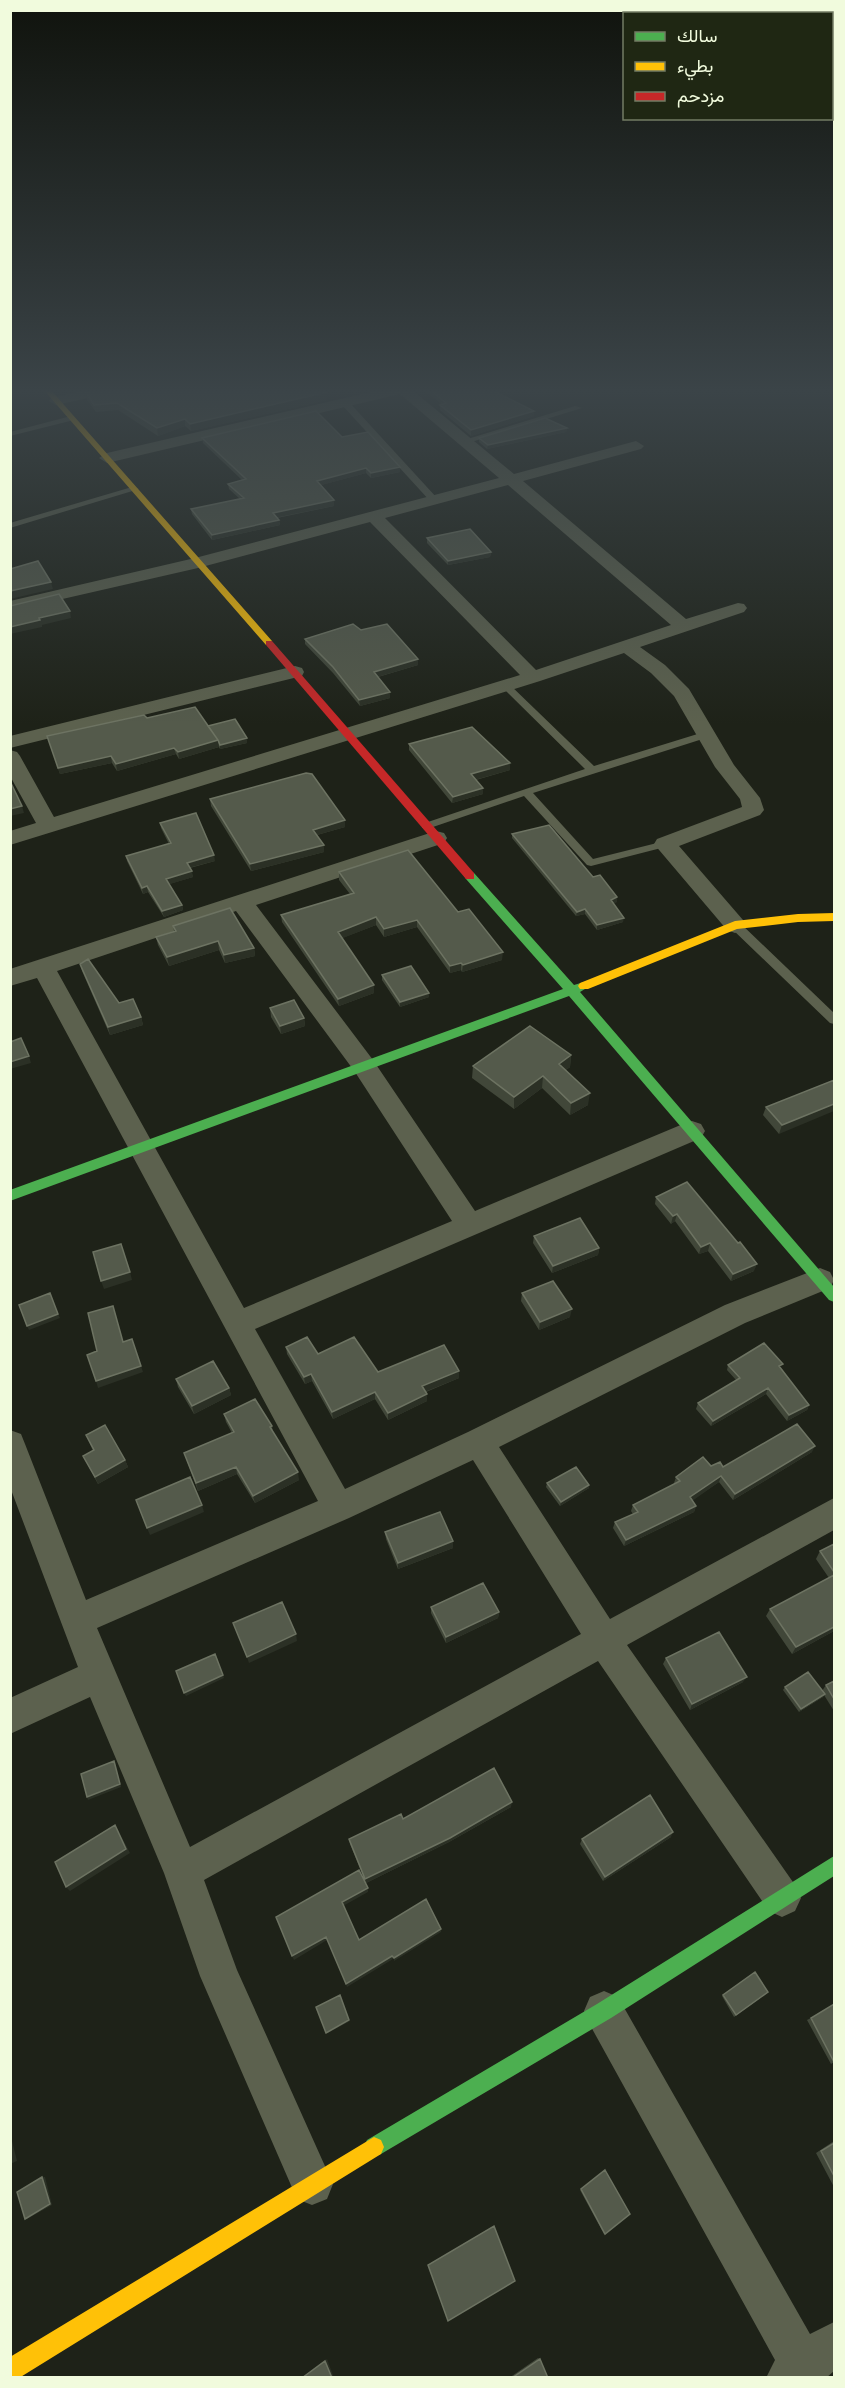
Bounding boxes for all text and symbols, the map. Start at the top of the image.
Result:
legend [623,12,833,120]
text: سالك [677,24,717,46]
text: بطيء [677,54,713,81]
text: مزدحم [677,84,724,108]

